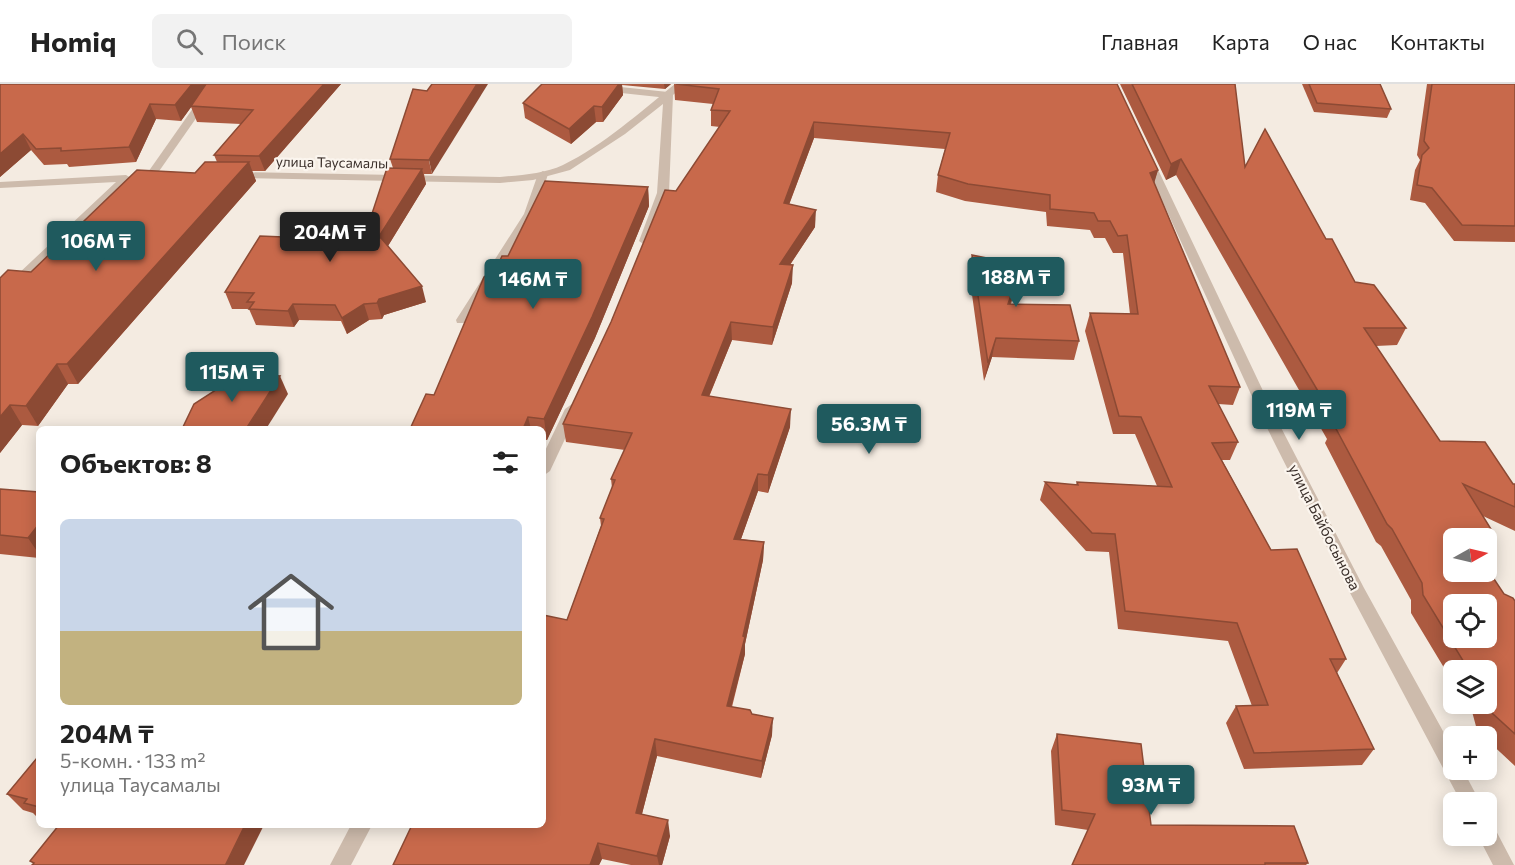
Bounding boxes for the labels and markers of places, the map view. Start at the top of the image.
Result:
pin: 204M ₸ [281,212,379,263]
pin: 106M ₸ [47,221,145,272]
pin: 188M ₸ [967,257,1065,308]
pin: 146M ₸ [484,259,582,310]
pin: 115M ₸ [183,352,281,403]
pin: 119M ₸ [1250,390,1348,441]
pin: 56.3M ₸ [814,404,924,455]
pin: 93M ₸ [1109,765,1193,816]

